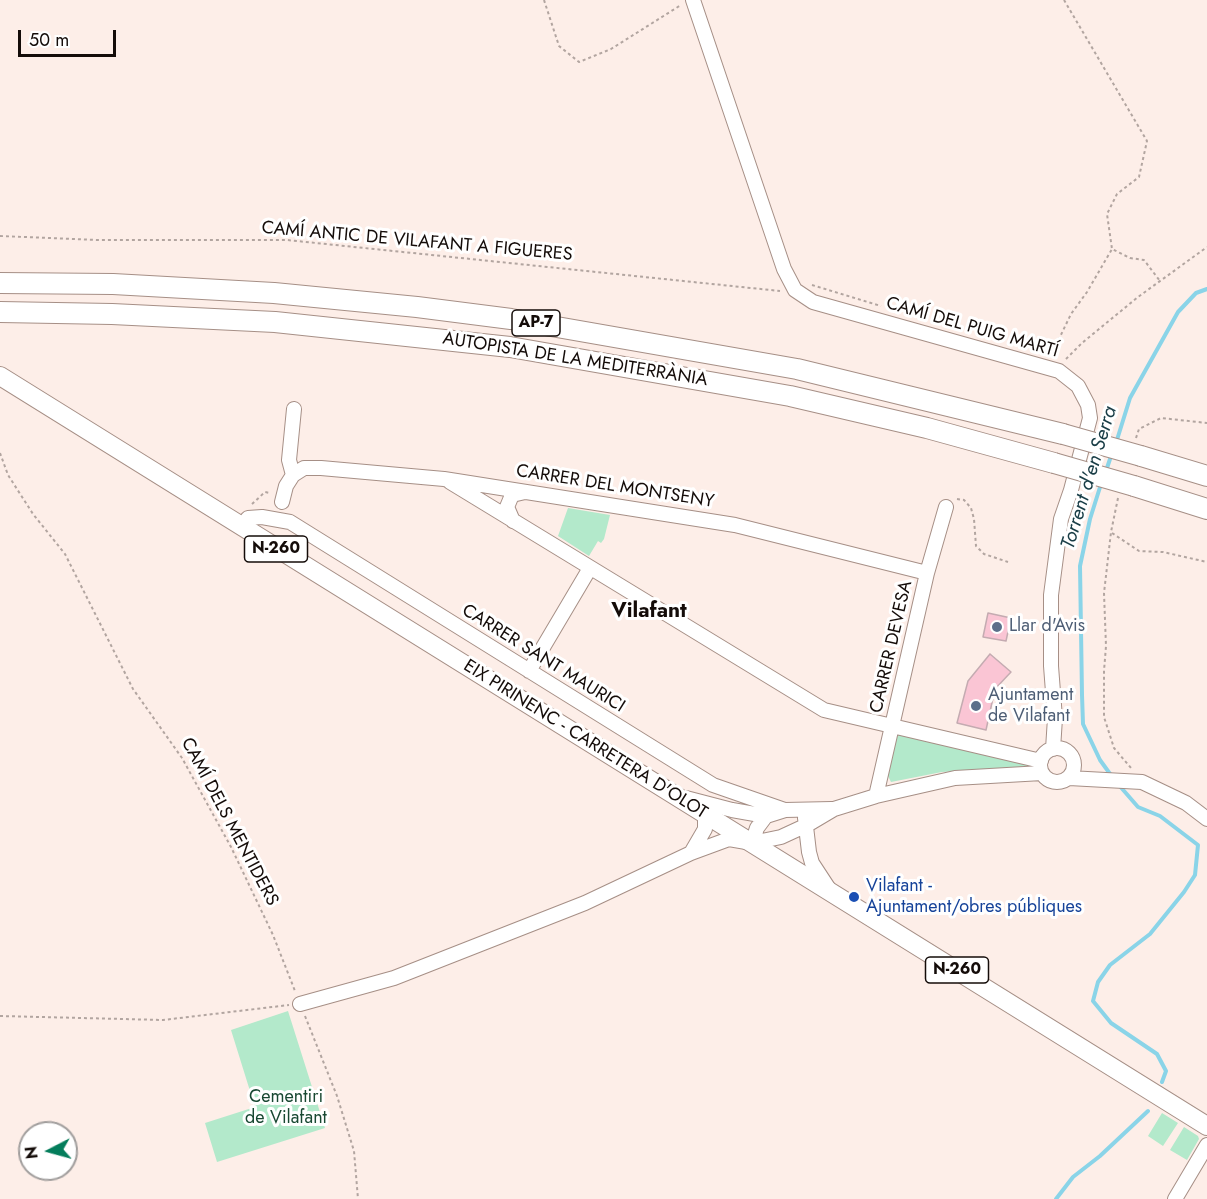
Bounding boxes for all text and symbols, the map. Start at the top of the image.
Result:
scale bar [21,18,118,56]
text: 50 m [29,27,69,53]
street label: CAMÍ ANTIC DE VILAFANT A FIGUERES [261,218,573,266]
street label: CAMÍ DEL PUIG MARTÍ [883,293,1061,363]
road number: AP-7 [512,310,560,336]
street label: AUTOPISTA DE LA MEDITERRÀNIA [441,328,709,392]
water label: Torrent d'en Serra [1057,404,1123,552]
street label: CARRER DEL MONTSENY [515,461,715,513]
road number: N-260 [244,536,308,562]
street label: CARRER DEVESA [866,579,918,715]
district label: Vilafant [611,599,687,625]
street label: CARRER SANT MAURICI [458,600,628,718]
place label: Llar d'Avis [1009,616,1085,638]
marker: Llar d'Avis [990,620,1004,634]
street label: EIX PIRINENC - CARRETERA D'OLOT [459,656,711,824]
place label: Ajuntament de Vilafant [988,685,1073,728]
marker: Ajuntament de Vilafant [969,699,983,713]
street label: CAMÍ DELS MENTIDERS [176,734,282,910]
place label: Vilafant - Ajuntament/obres públiques [866,876,1082,918]
marker: Vilafant - Ajuntament/obres públiques [847,890,861,904]
road number: N-260 [926,957,988,983]
park label: Cementiri de Vilafant [245,1087,327,1130]
north arrow [18,1121,78,1181]
text: N [19,1145,44,1160]

